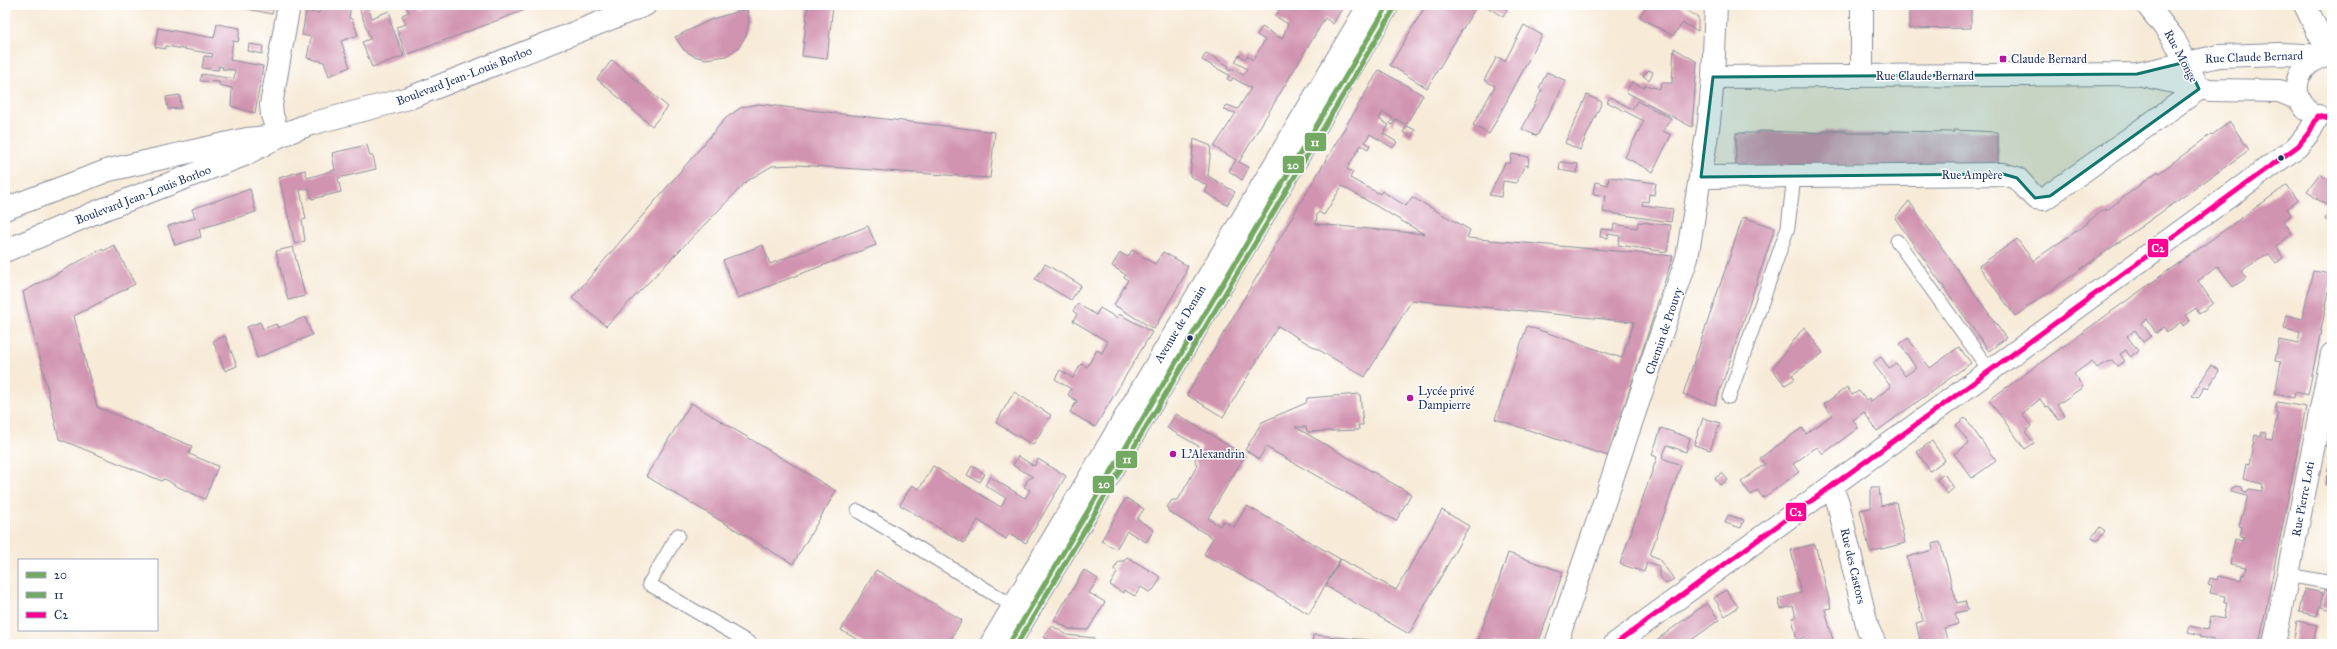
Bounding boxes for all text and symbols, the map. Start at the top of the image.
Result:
street label: Rue Monge [2160,27,2201,85]
street label: Boulevard Jean-Louis Borloo [394,44,534,109]
street label: Rue Claude Bernard [2205,48,2303,66]
place label: Claude Bernard [2011,52,2087,66]
marker: Claude Bernard [1998,54,2008,64]
street label: Rue Claude Bernard [1876,69,1974,83]
line badge: 11 [1304,132,1327,152]
text: 11 [1311,136,1320,149]
unlabelled marker [2276,153,2286,163]
line badge: 20 [1282,155,1305,174]
text: 20 [1287,159,1300,172]
street label: Boulevard Jean-Louis Borloo [73,163,213,228]
street label: Rue Ampère [1942,168,2002,182]
line badge: C2 [2147,238,2169,258]
text: C2 [2152,242,2165,255]
street label: Avenue de Denain [1151,282,1209,366]
street label: Chemin de Prouvy [1643,285,1686,376]
unlabelled marker [1185,333,1195,343]
place label: Lycée privé Dampierre [1418,384,1474,412]
marker: Lycée privé Dampierre [1405,393,1415,403]
place label: L’Alexandrin [1181,447,1245,461]
marker: L’Alexandrin [1168,449,1178,459]
line badge: 11 [1115,450,1138,469]
text: 11 [1123,453,1132,466]
street label: Rue Pierre Loti [2289,459,2317,538]
line badge: 20 [1092,475,1115,494]
text: 20 [1098,478,1111,491]
line badge: C2 [1785,502,1807,522]
text: C2 [1790,506,1803,519]
street label: Rue des Castors [1838,527,1868,605]
legend [18,559,158,631]
text: 20 [54,568,67,582]
text: 11 [54,588,64,602]
text: C2 [54,608,68,622]

